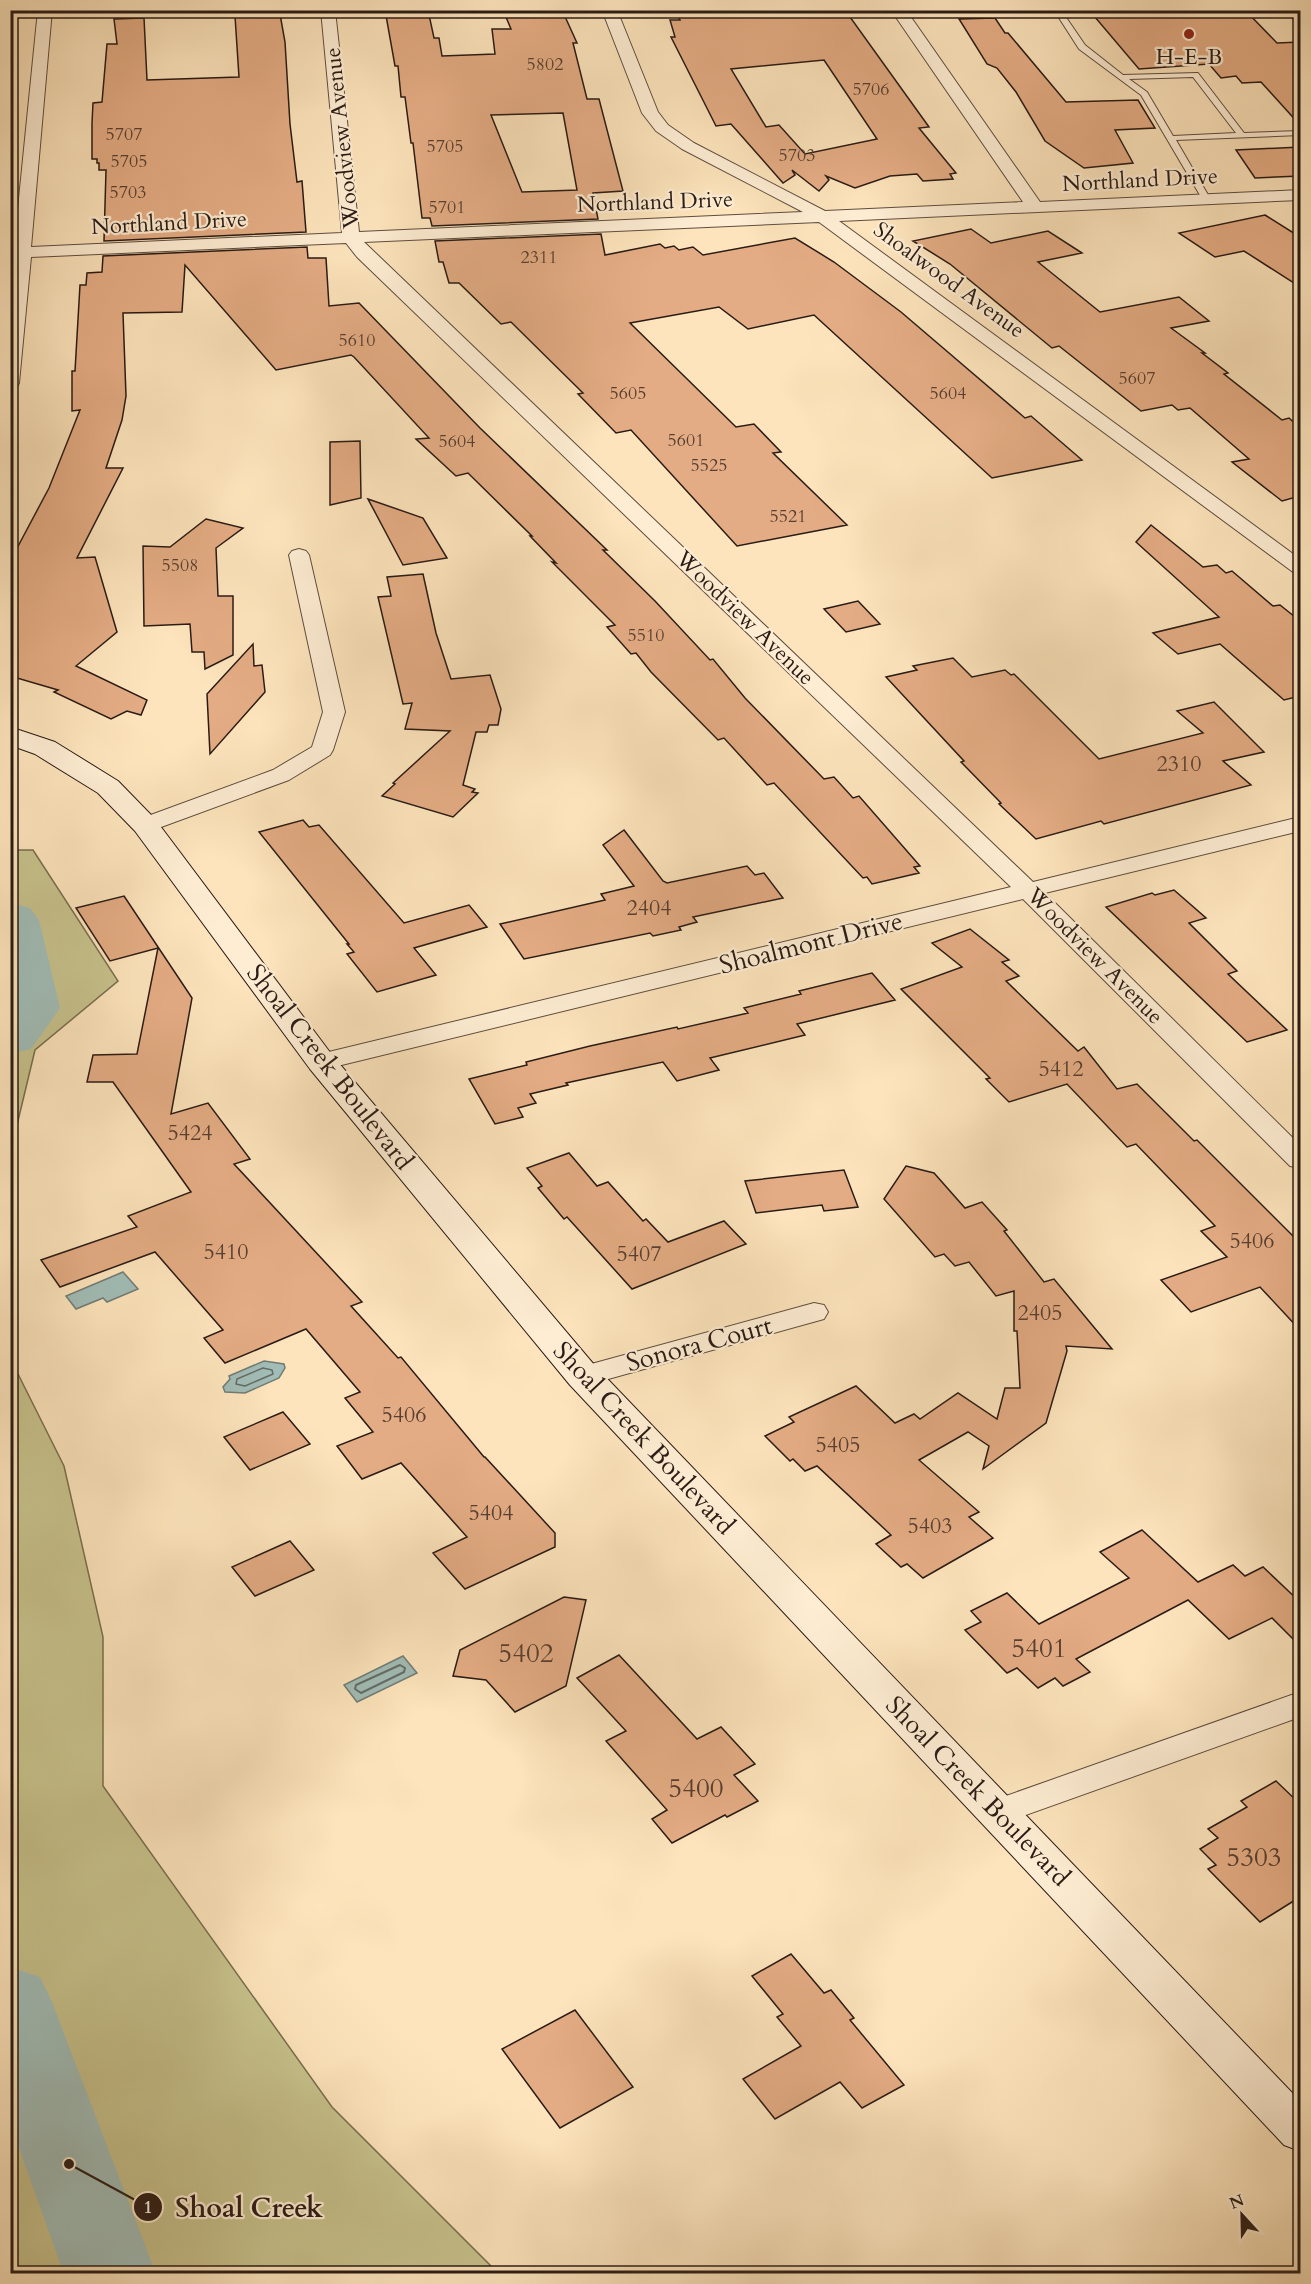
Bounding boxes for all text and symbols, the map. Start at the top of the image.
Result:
marker: H-E-B [1182,27,1196,41]
place label: H-E-B [1156,42,1222,72]
street label: Woodview Avenue [318,46,367,231]
house number: 5802 [527,52,563,77]
house number: 5706 [853,77,889,102]
house number: 5707 [106,122,142,147]
house number: 5705 [427,134,463,159]
house number: 5703 [779,143,815,168]
house number: 5705 [111,149,147,174]
street label: Northland Drive [1061,161,1219,199]
house number: 5703 [110,180,146,205]
street label: Northland Drive [576,184,734,220]
house number: 5701 [429,195,465,220]
street label: Northland Drive [90,204,248,242]
street label: Shoalwood Avenue [867,215,1031,345]
house number: 2311 [521,245,557,270]
house number: 5610 [339,328,375,353]
house number: 5607 [1119,366,1155,391]
house number: 5605 [610,381,646,406]
house number: 5604 [930,381,966,406]
house number: 5601 [668,428,704,453]
house number: 5604 [439,429,475,454]
house number: 5525 [691,453,727,478]
house number: 5521 [770,504,806,529]
street label: Woodview Avenue [668,543,821,692]
house number: 5508 [162,553,198,578]
house number: 5510 [628,623,664,648]
house number: 2310 [1156,749,1202,779]
street label: Woodview Avenue [1019,880,1170,1031]
house number: 2404 [626,893,672,923]
street label: Shoalmont Drive [716,903,906,983]
street label: Shoal Creek Boulevard [239,957,422,1177]
house number: 5412 [1038,1054,1084,1084]
house number: 5424 [167,1118,213,1148]
house number: 5406 [1229,1226,1275,1256]
house number: 5410 [203,1237,249,1267]
house number: 5407 [616,1239,662,1269]
house number: 2405 [1017,1298,1063,1328]
street label: Sonora Court [622,1308,776,1380]
street label: Shoal Creek Boulevard [545,1334,743,1542]
house number: 5406 [381,1400,427,1430]
house number: 5405 [815,1430,861,1460]
house number: 5404 [468,1498,514,1528]
house number: 5403 [907,1511,953,1541]
house number: 5401 [1011,1630,1067,1667]
house number: 5402 [498,1635,554,1672]
street label: Shoal Creek Boulevard [878,1688,1078,1894]
house number: 5400 [668,1770,724,1807]
house number: 5303 [1226,1839,1282,1876]
callout: Shoal Creek [133,2185,335,2230]
north arrow [1212,2185,1272,2245]
text: N [1226,2189,1247,2215]
text: Shoal Creek [175,2190,323,2227]
text: 1 [143,2195,153,2220]

